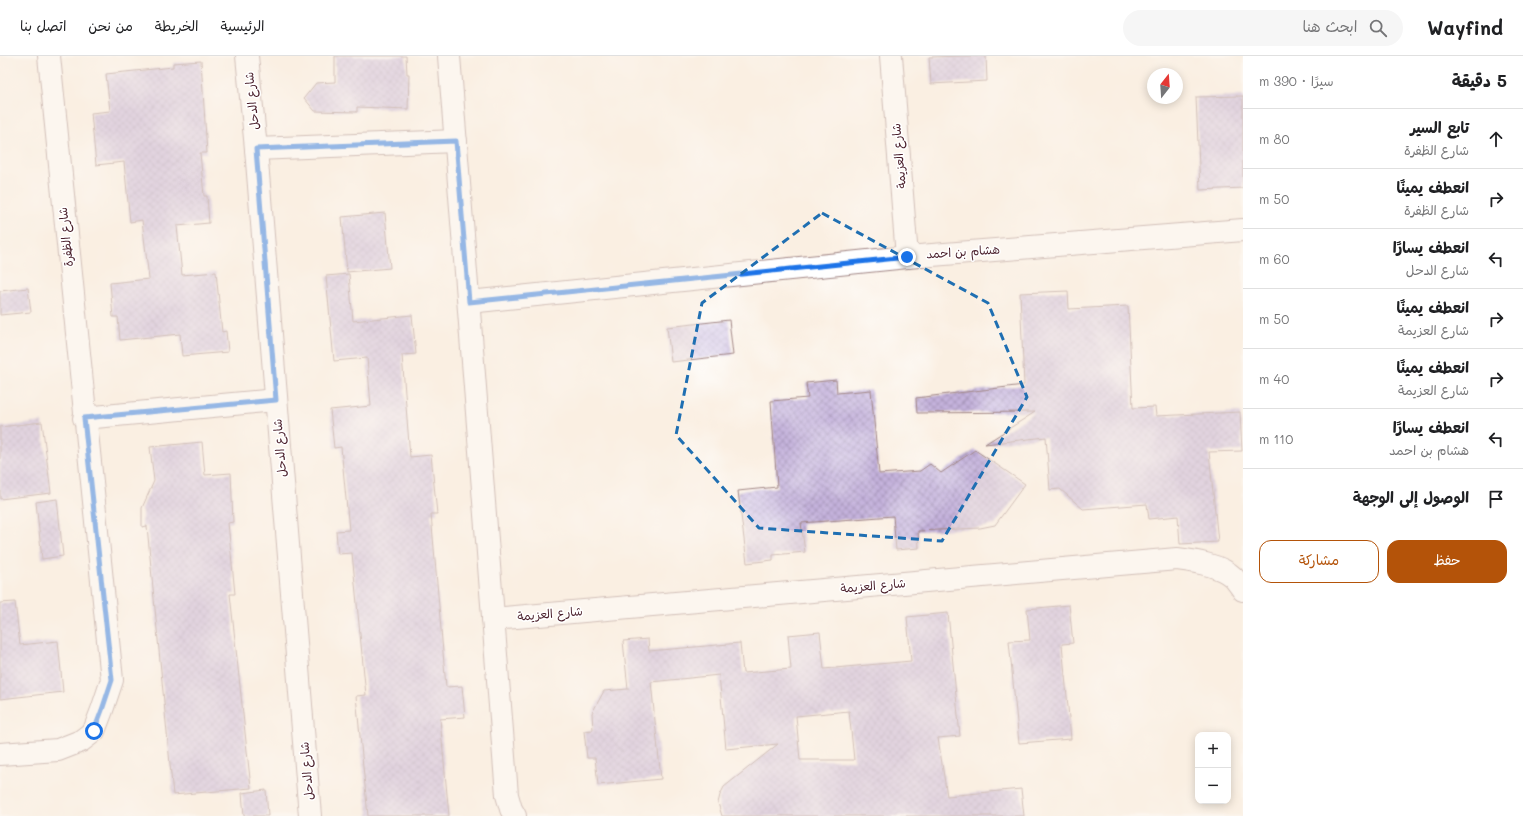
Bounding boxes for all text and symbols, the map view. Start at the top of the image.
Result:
search box [1123,10,1403,46]
text: Wayfind [1427,15,1503,40]
text: اتصل بنا [20,16,66,35]
text: من نحن [88,16,133,35]
text: الخريطة [155,16,199,35]
text: الرئيسية [221,16,264,35]
text: ابحث هنا [1302,16,1357,36]
icon: search [1367,17,1389,39]
north arrow [1147,68,1183,104]
text: 5 دقيقة [1452,69,1507,91]
street label: شارع الدحل [240,71,264,131]
text: سيرًا · 390 m [1259,72,1333,89]
text: تابع السير [1410,117,1469,137]
street label: شارع العزيمة [887,123,911,189]
icon: ahead [1485,128,1507,150]
text: 80 m [1259,130,1289,147]
text: شارع الظفرة [1404,141,1469,158]
text: انعطف يمينًا [1397,177,1469,197]
icon: right [1485,188,1507,210]
text: 50 m [1259,190,1289,207]
text: شارع الظفرة [1404,201,1469,218]
street label: شارع الظفرة [54,206,78,268]
text: انعطف يسارًا [1393,237,1469,257]
street label: هشام بن احمد [926,240,1001,264]
route end [898,248,916,266]
icon: left [1485,248,1507,270]
text: 60 m [1259,250,1289,267]
text: شارع الدحل [1406,261,1469,278]
text: انعطف يمينًا [1397,297,1469,317]
icon: right [1485,308,1507,330]
text: 50 m [1259,310,1289,327]
text: شارع العزيمة [1398,321,1469,338]
text: انعطف يمينًا [1397,357,1469,377]
icon: right [1485,368,1507,390]
text: 40 m [1259,370,1289,387]
text: شارع العزيمة [1398,381,1469,398]
text: انعطف يسارًا [1393,417,1469,437]
street label: شارع الدحل [268,418,292,478]
icon: left [1485,428,1507,450]
text: 110 m [1259,430,1293,447]
text: هشام بن احمد [1389,441,1469,458]
text: الوصول إلى الوجهة [1353,487,1469,507]
icon: arrive [1485,488,1507,510]
button: مشاركة [1259,540,1379,583]
button: حفظ [1387,540,1507,583]
street label: شارع العزيمة [840,574,906,598]
street label: شارع العزيمة [517,602,583,626]
route start [85,722,103,740]
map controls [1195,732,1231,804]
button: + [1195,732,1231,768]
street label: شارع الدحل [295,741,319,801]
button: − [1195,768,1231,804]

